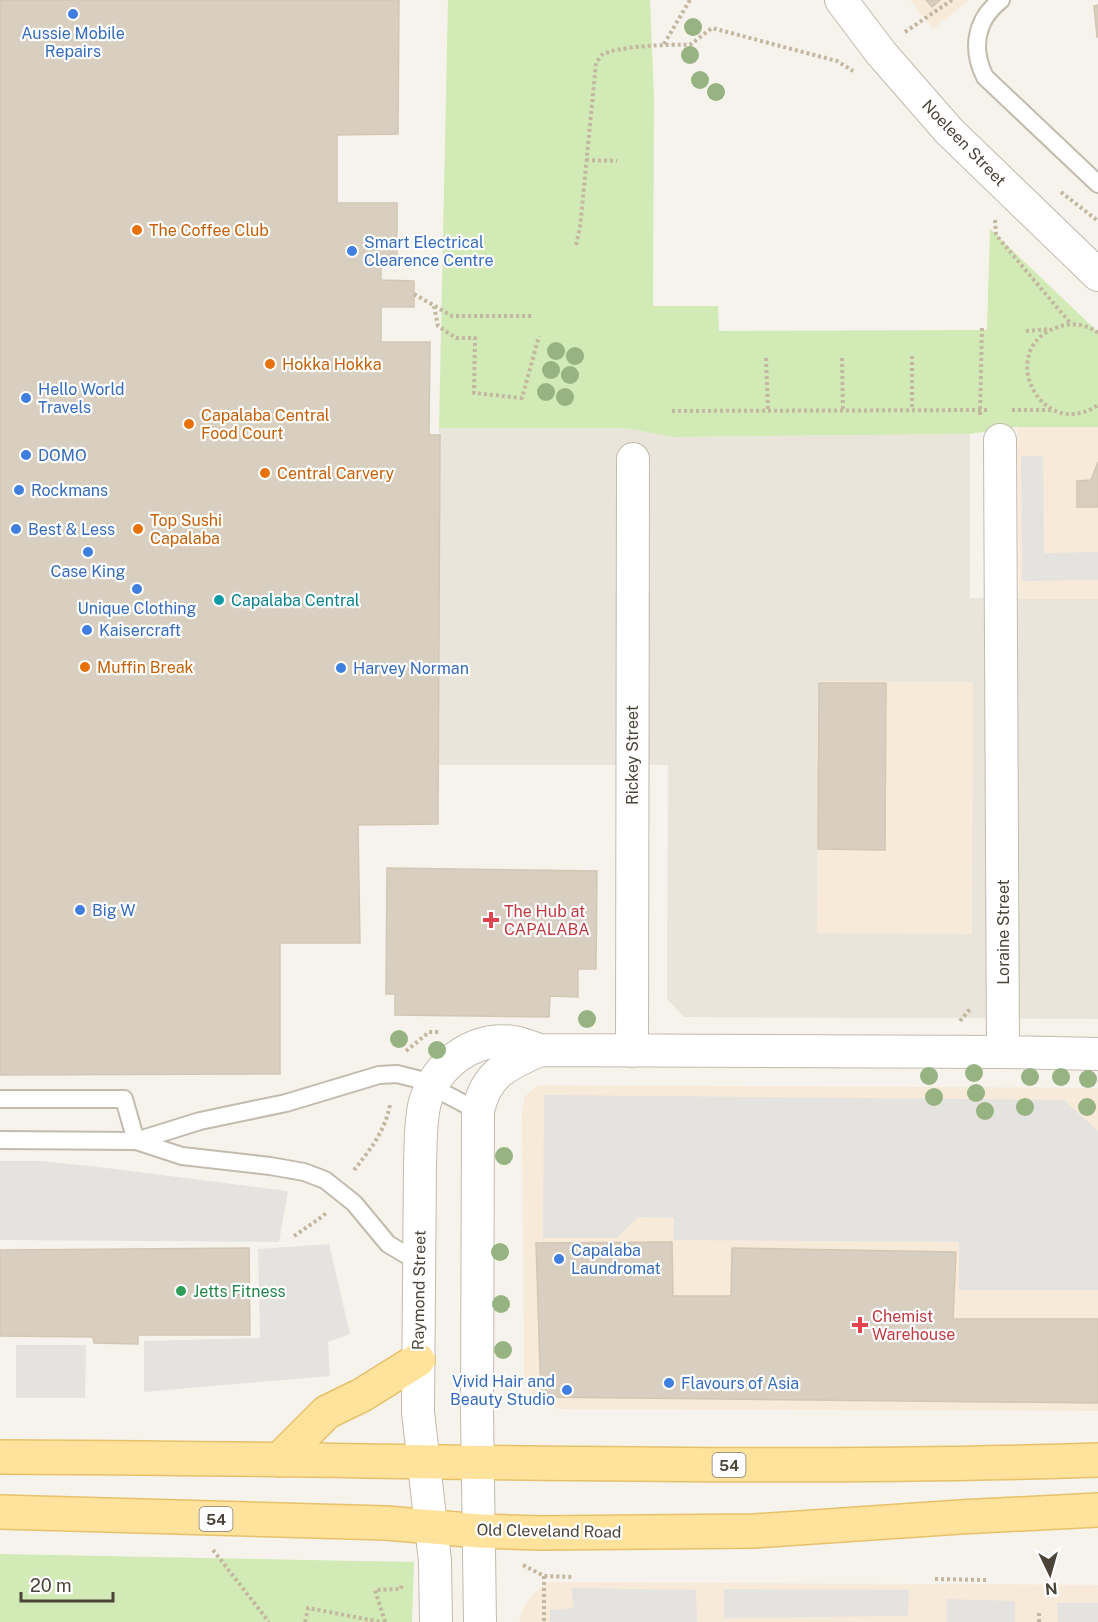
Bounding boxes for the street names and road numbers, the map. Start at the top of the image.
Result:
street label: Noeleen Street [918,96,1010,190]
street label: Rickey Street [623,705,642,805]
street label: Loraine Street [994,879,1013,985]
street label: Raymond Street [408,1230,430,1350]
road number: 54 [712,1453,746,1477]
road number: 54 [200,1507,232,1531]
street label: Old Cleveland Road [476,1520,622,1542]

